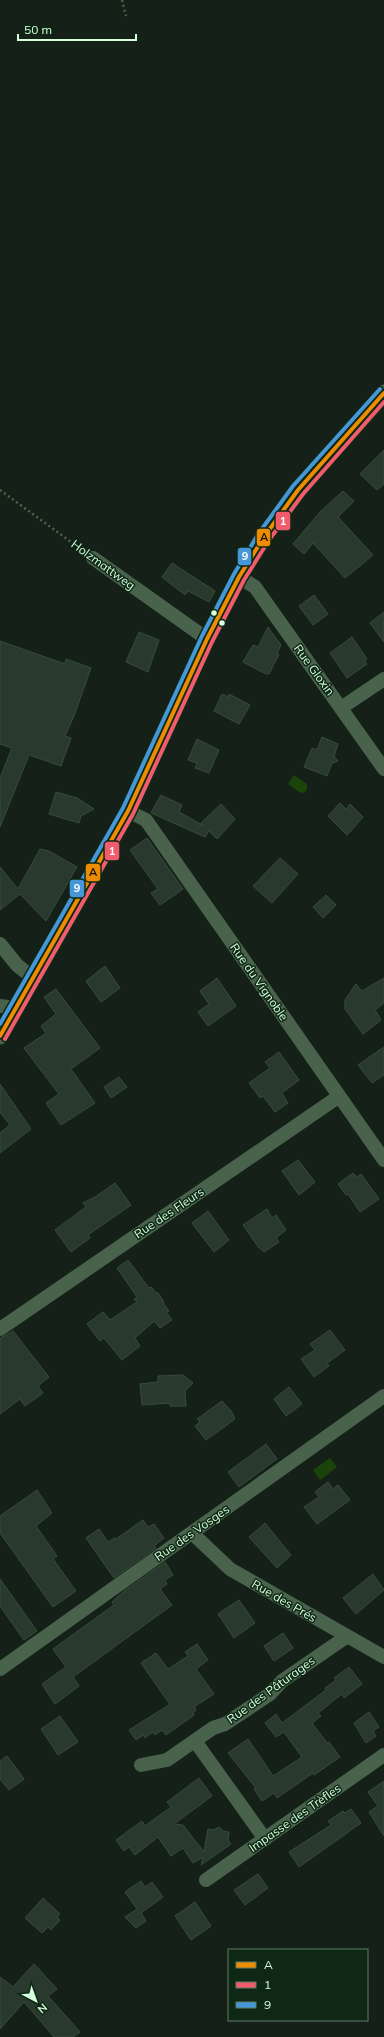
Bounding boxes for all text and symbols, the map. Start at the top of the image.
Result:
scale bar [18,16,136,42]
text: 50 m [24,22,52,37]
line badge: 1 [275,511,291,531]
text: 1 [280,514,287,528]
line badge: A [256,528,271,547]
text: A [260,530,269,544]
street label: Holzmattweg [68,536,138,593]
line badge: 9 [237,547,252,566]
text: 9 [242,549,249,563]
unlabelled marker [209,608,219,618]
unlabelled marker [217,618,227,628]
street label: Rue Gloxin [291,641,338,698]
line badge: 1 [104,841,120,861]
text: 1 [109,844,116,858]
line badge: A [85,863,101,882]
text: A [89,865,98,879]
line badge: 9 [69,879,85,898]
text: 9 [74,881,81,895]
street label: Rue du Vignoble [227,940,292,1023]
street label: Rue des Fleurs [131,1184,207,1241]
street label: Rue des Vosges [151,1501,232,1564]
street label: Rue des Prés [249,1576,319,1625]
street label: Rue des Pâturages [224,1653,318,1727]
street label: Impasse des Trèfles [246,1780,344,1855]
legend [228,1949,368,2021]
text: A [264,1957,273,1972]
text: 1 [264,1977,271,1992]
north arrow [16,1981,56,2021]
text: 9 [264,1997,271,2012]
text: N [35,2001,50,2017]

